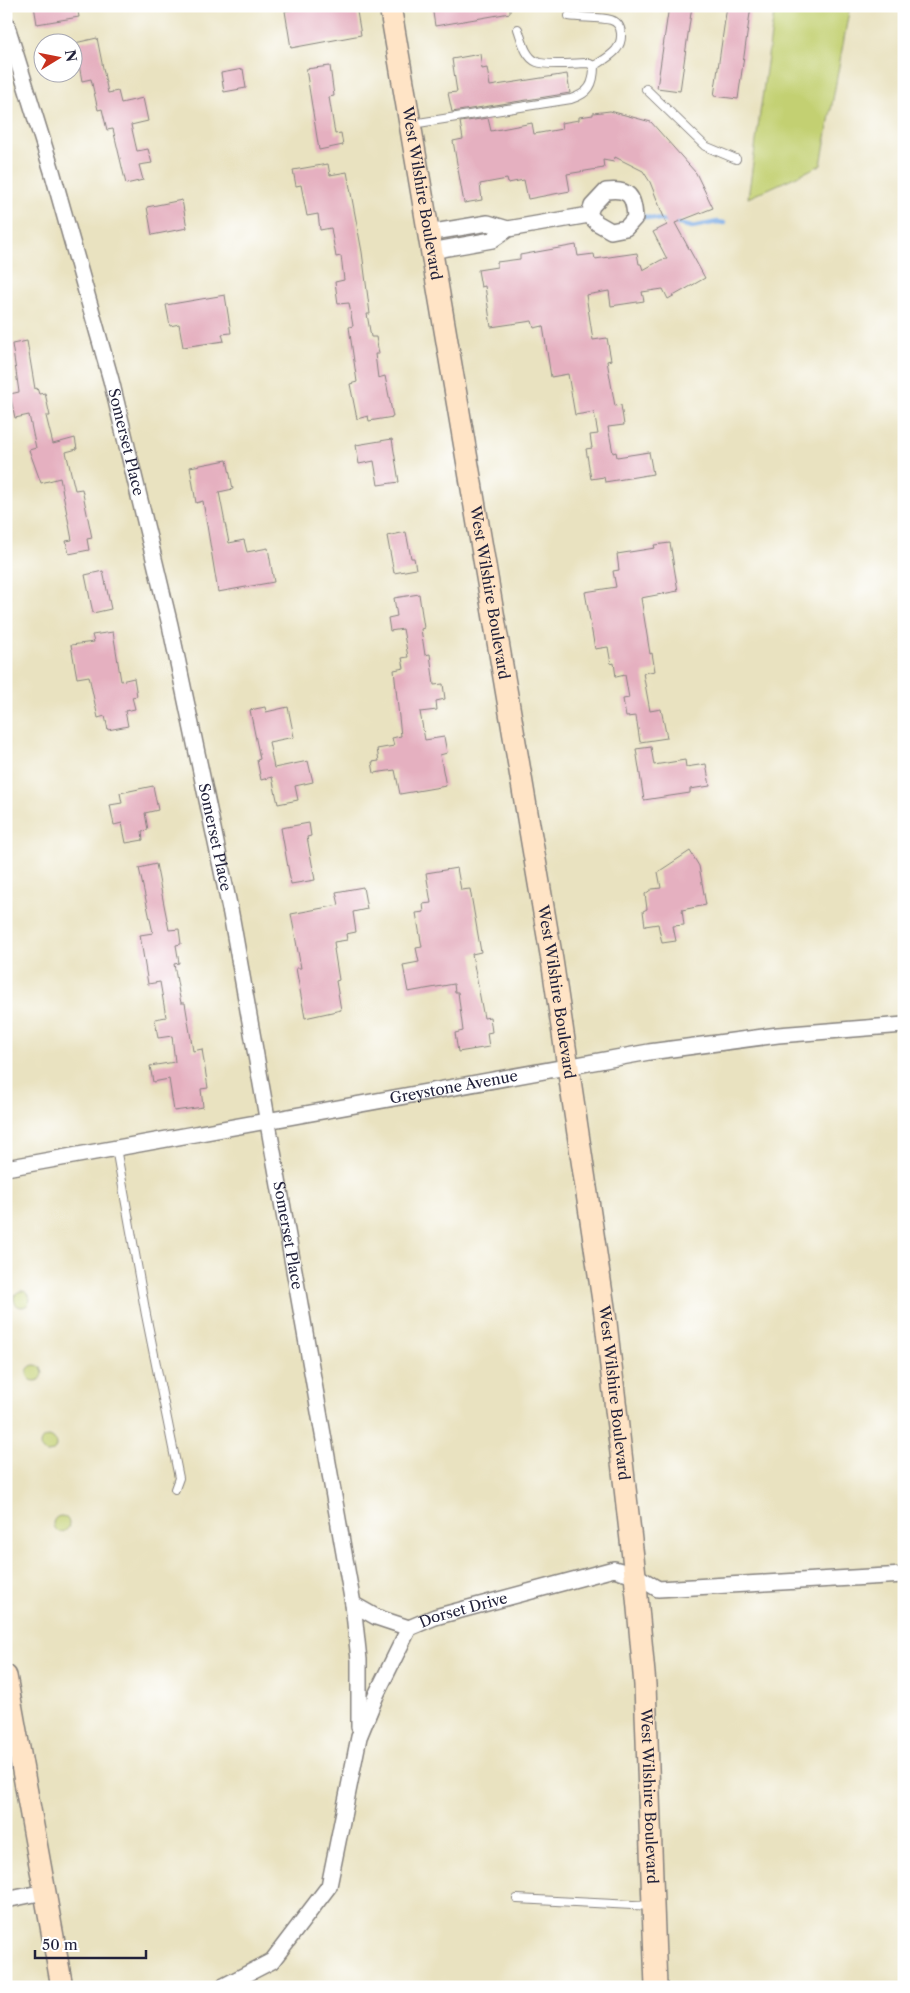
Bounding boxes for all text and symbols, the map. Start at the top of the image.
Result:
north arrow [32,32,82,82]
text: N [61,48,81,63]
street label: West Wilshire Boulevard [398,104,446,281]
street label: Somerset Place [104,386,149,498]
street label: West Wilshire Boulevard [466,503,514,681]
street label: Somerset Place [195,781,236,893]
street label: West Wilshire Boulevard [534,903,580,1080]
street label: Greystone Avenue [388,1066,519,1108]
street label: Somerset Place [269,1180,307,1291]
street label: West Wilshire Boulevard [595,1303,634,1481]
street label: Dorset Drive [416,1588,510,1632]
street label: West Wilshire Boulevard [637,1707,662,1884]
scale bar [35,1928,146,1960]
text: 50 m [42,1935,78,1954]

